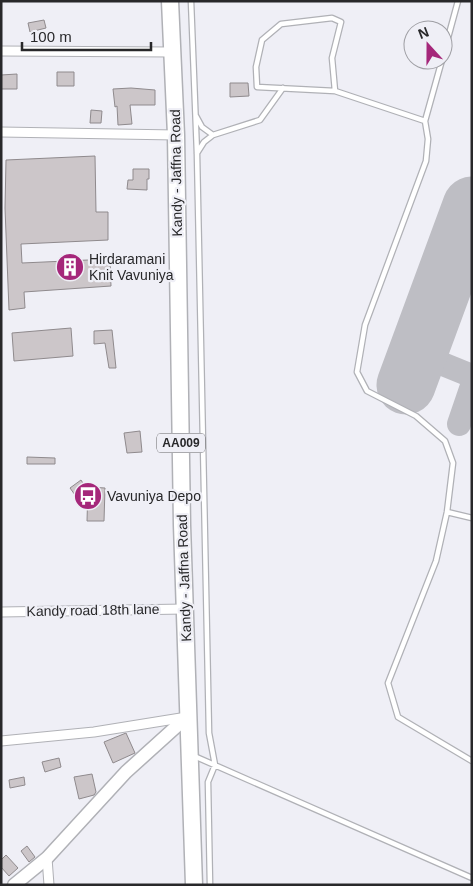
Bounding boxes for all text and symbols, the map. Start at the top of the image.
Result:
scale bar [22,20,151,52]
north arrow [403,20,453,70]
text: N [416,24,431,42]
text: 100 m [30,28,72,45]
street label: Kandy - Jaffna Road [167,109,185,237]
place label: Hirdaramani Knit Vavuniya [89,251,174,283]
building icon: Hirdaramani Knit Vavuniya [55,252,85,282]
road number: AA009 [157,433,205,452]
bus stop icon: Vavuniya Depo [73,481,103,511]
place label: Vavuniya Depo [107,488,201,504]
street label: Kandy - Jaffna Road [174,514,194,642]
street label: Kandy road 18th lane [26,601,160,619]

